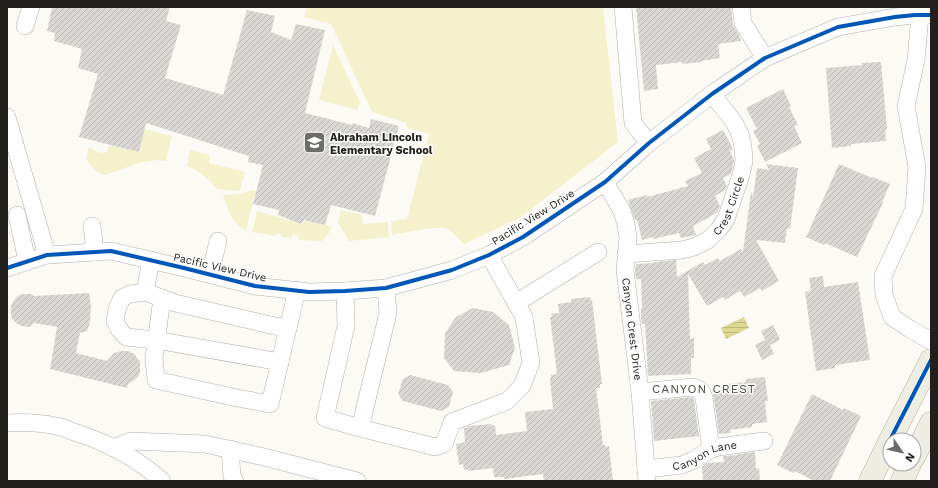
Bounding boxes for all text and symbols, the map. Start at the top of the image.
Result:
school or university icon: Abraham Lincoln Elementary School [301,130,327,156]
place label: Abraham Lincoln Elementary School [330,131,433,157]
street label: Crest Circle [710,175,747,238]
street label: Pacific View Drive [489,187,577,248]
street label: Pacific View Drive [172,250,268,285]
street label: Canyon Crest Drive [619,277,645,381]
district label: CANYON CREST [652,382,756,396]
north arrow [882,432,922,472]
street label: Canyon Lane [672,439,738,473]
text: N [902,450,918,464]

